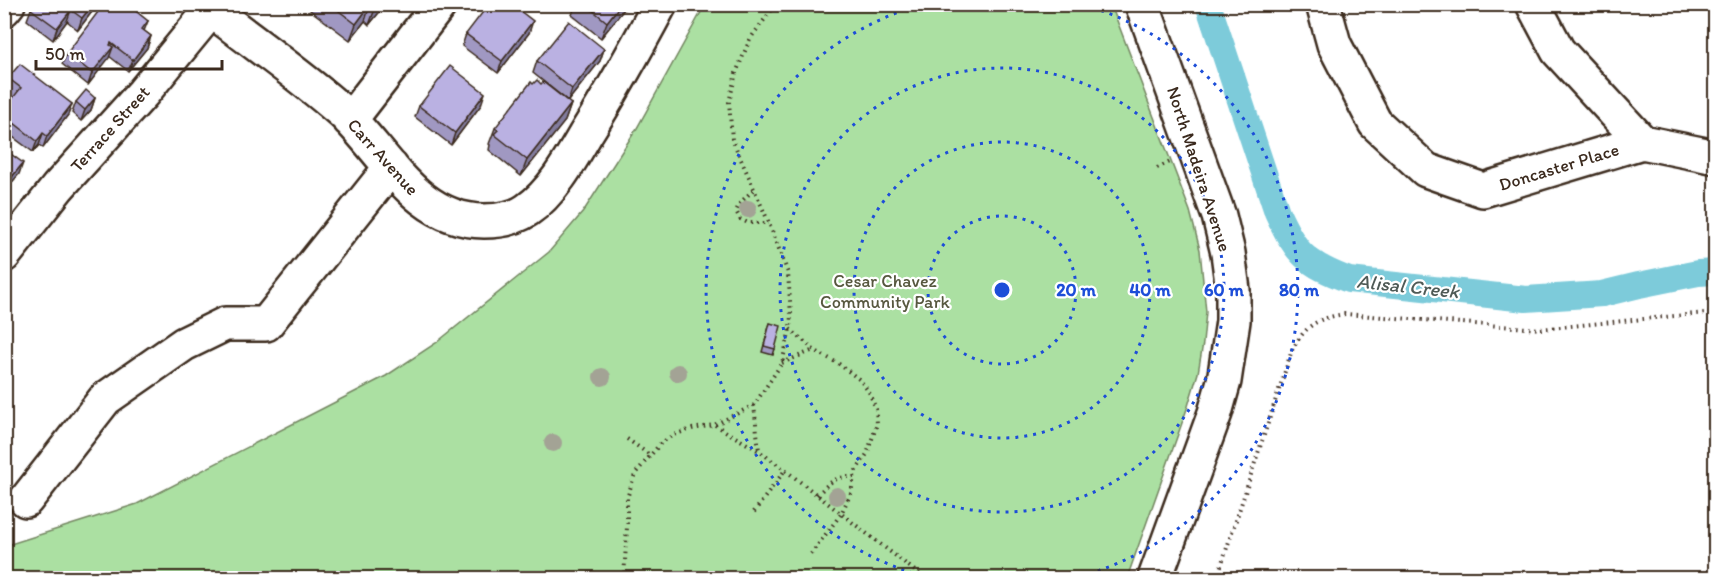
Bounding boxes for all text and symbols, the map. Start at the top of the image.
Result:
scale bar [36,33,222,71]
text: 50 m [45,43,85,65]
street label: Terrace Street [66,81,155,177]
street label: North Madeira Avenue [1162,84,1236,254]
street label: Carr Avenue [343,114,423,200]
street label: Doncaster Place [1496,138,1622,196]
water label: Alisal Creek [1356,269,1462,303]
park label: Cesar Chavez Community Park [820,270,951,313]
text: 20 m [1056,279,1097,301]
text: 40 m [1129,279,1171,301]
text: 60 m [1204,279,1245,301]
text: 80 m [1279,279,1320,301]
centre of rings [992,280,1012,300]

